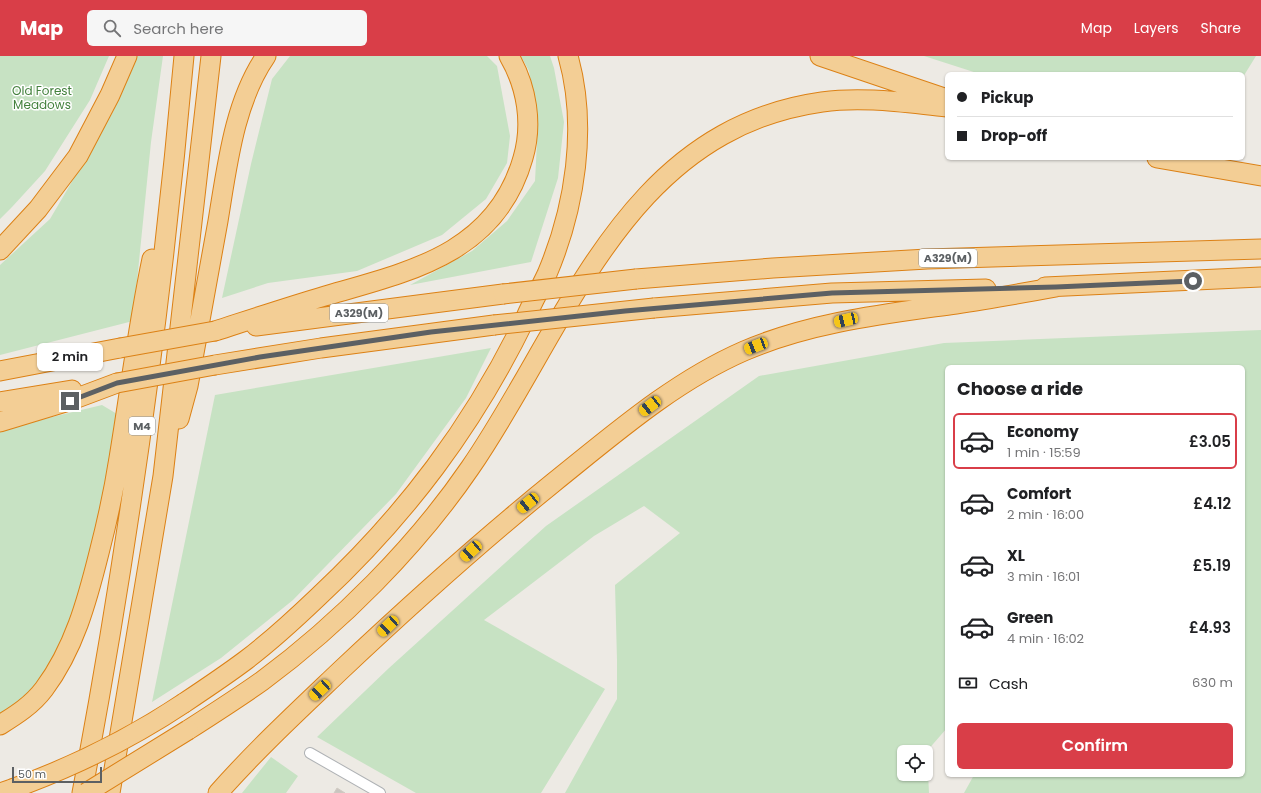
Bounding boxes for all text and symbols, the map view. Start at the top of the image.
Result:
search box [87,10,367,46]
text: Map [20,15,63,42]
icon: search [101,17,123,39]
text: Search here [133,18,224,39]
text: Map [1081,18,1112,38]
text: Layers [1134,18,1178,38]
text: Share [1200,18,1241,38]
park label: Old Forest Meadows [12,82,72,113]
text: Pickup [981,87,1033,108]
text: Drop-off [981,125,1047,146]
road number: A329(M) [919,249,977,267]
route start [1184,272,1202,290]
road number: A329(M) [330,304,388,322]
car [833,311,859,329]
car [743,336,769,356]
callout: 2 min [37,343,103,371]
text: 2 min [52,347,88,366]
text: Choose a ride [957,376,1083,401]
route end [61,392,79,410]
car [637,394,663,418]
road number: M4 [129,417,155,435]
text: Economy [1007,421,1079,442]
icon: car [959,423,995,459]
text: £3.05 [1189,431,1231,452]
text: 1 min · 15:59 [1007,443,1081,462]
text: Comfort [1007,483,1071,504]
icon: car [959,485,995,521]
car [515,491,541,515]
text: £4.12 [1193,493,1231,514]
text: 2 min · 16:00 [1007,505,1084,524]
car [458,539,484,563]
text: XL [1007,545,1025,566]
icon: car [959,547,995,583]
text: £5.19 [1193,555,1231,576]
text: 3 min · 16:01 [1007,567,1080,586]
text: Green [1007,607,1053,628]
icon: car [959,609,995,645]
car [375,613,401,639]
text: £4.93 [1189,617,1231,638]
text: 4 min · 16:02 [1007,629,1084,648]
icon: cash [957,672,979,694]
text: Cash [989,673,1028,694]
text: 630 m [1192,673,1233,692]
car [307,677,333,703]
button: Confirm [957,723,1233,769]
map controls [897,745,933,781]
button: locate [897,745,933,781]
scale bar [12,765,102,784]
text: 50 m [18,766,46,782]

